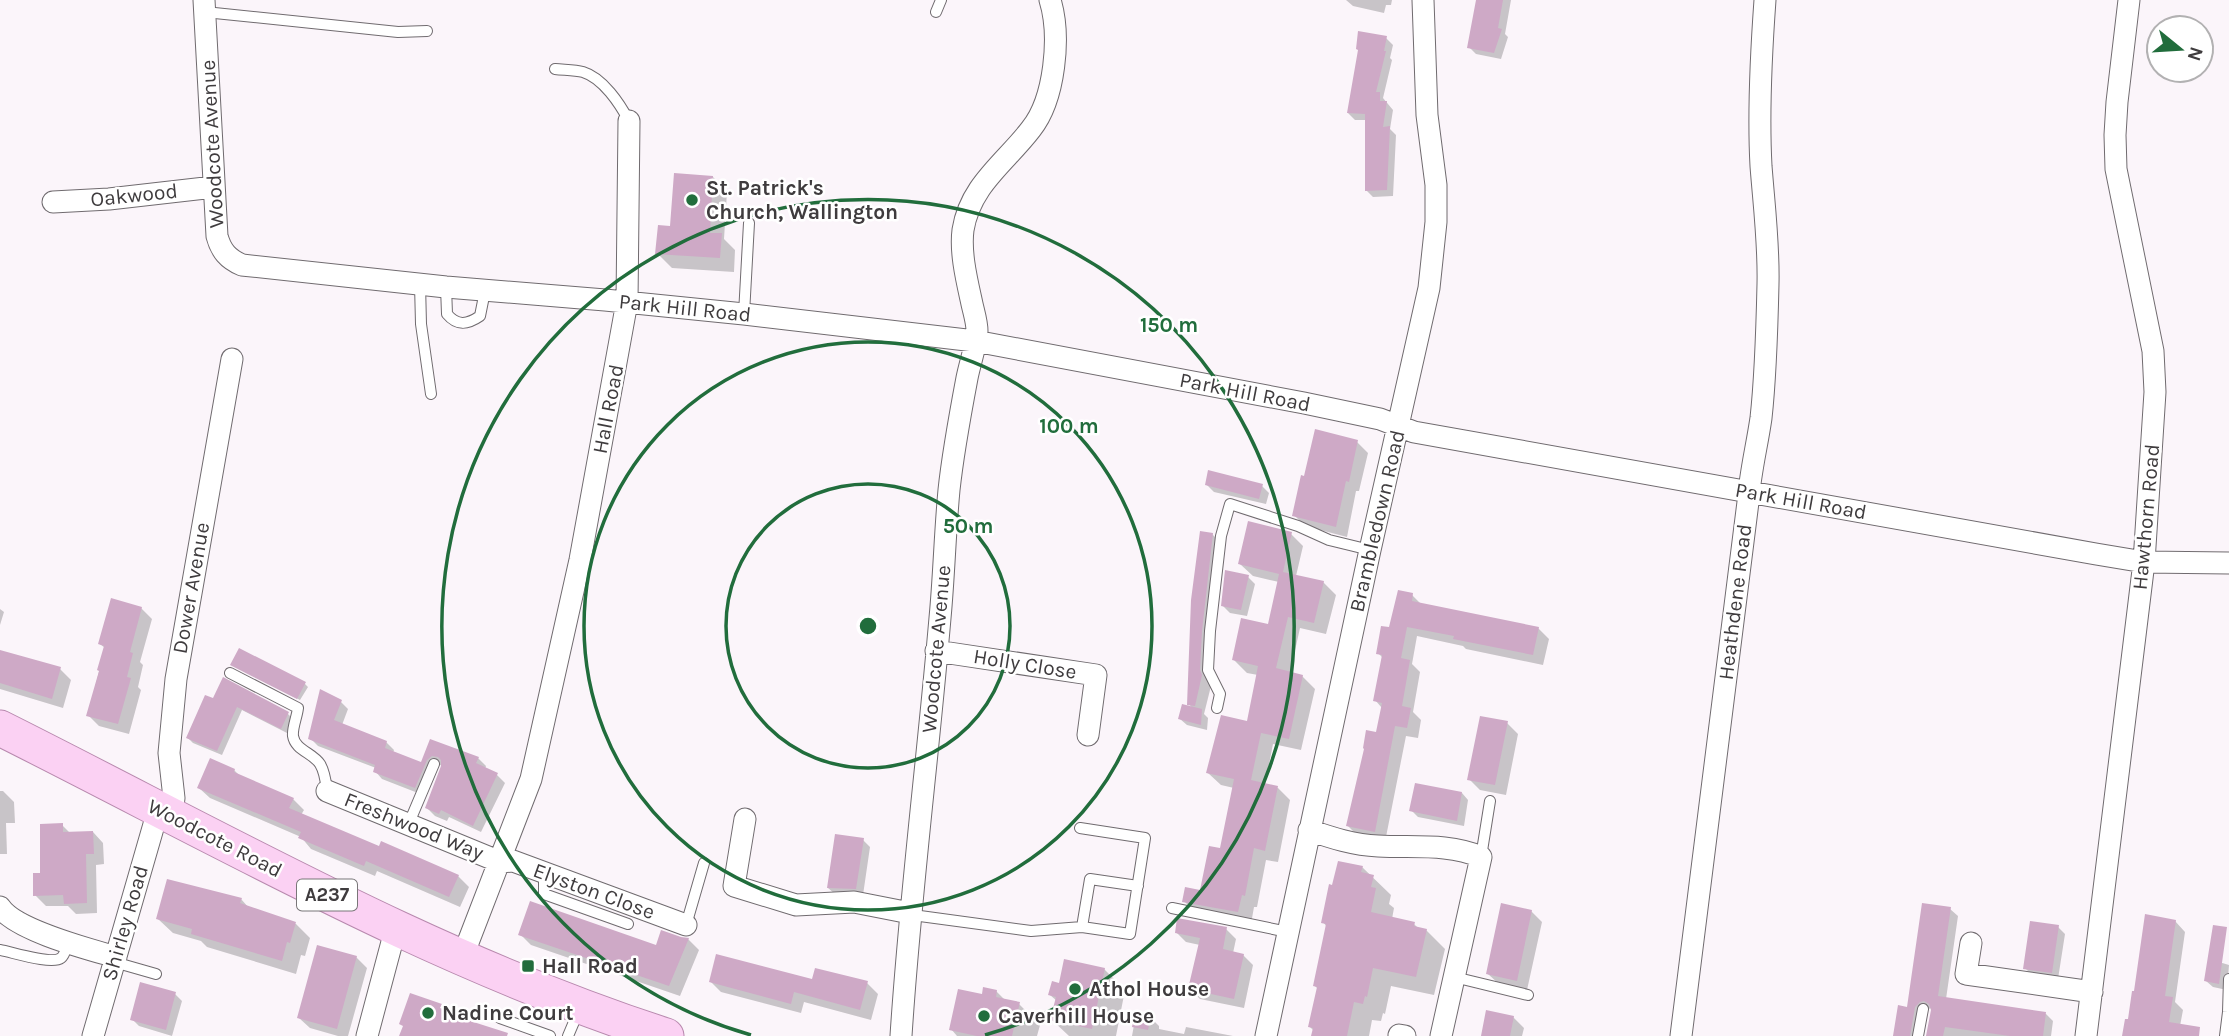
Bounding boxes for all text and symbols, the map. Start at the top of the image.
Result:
north arrow [2145,14,2215,84]
text: N [2183,44,2208,64]
street label: Woodcote Avenue [196,59,228,229]
place label: St. Patrick's Church, Wallington [706,176,898,224]
street label: Oakwood [89,178,179,212]
marker: St. Patrick's Church, Wallington [684,192,700,208]
street label: Park Hill Road [618,289,752,327]
text: 150 m [1140,313,1198,337]
street label: Hall Road [588,362,628,456]
street label: Park Hill Road [1177,368,1313,416]
text: 100 m [1039,414,1099,438]
street label: Brambledown Road [1344,428,1410,614]
street label: Hawthorn Road [2128,443,2164,591]
street label: Park Hill Road [1733,478,1869,524]
text: 50 m [943,514,993,538]
street label: Dower Avenue [168,520,214,656]
street label: Heathdene Road [1714,523,1756,681]
street label: Woodcote Avenue [917,564,955,734]
centre of rings [856,614,880,638]
street label: Holly Close [972,644,1078,684]
street label: Freshwood Way [341,787,487,865]
street label: Woodcote Road [144,794,286,882]
street label: Elyston Close [530,858,658,924]
street label: Shirley Road [97,862,153,984]
road number: A237 [297,880,357,911]
place label: Hall Road [542,954,638,978]
marker: Hall Road [520,958,536,974]
place label: Athol House [1089,977,1209,1001]
marker: Athol House [1067,981,1083,997]
place label: Nadine Court [442,1001,574,1025]
place label: Caverhill House [998,1004,1154,1028]
marker: Nadine Court [420,1005,436,1021]
marker: Caverhill House [976,1008,992,1024]

